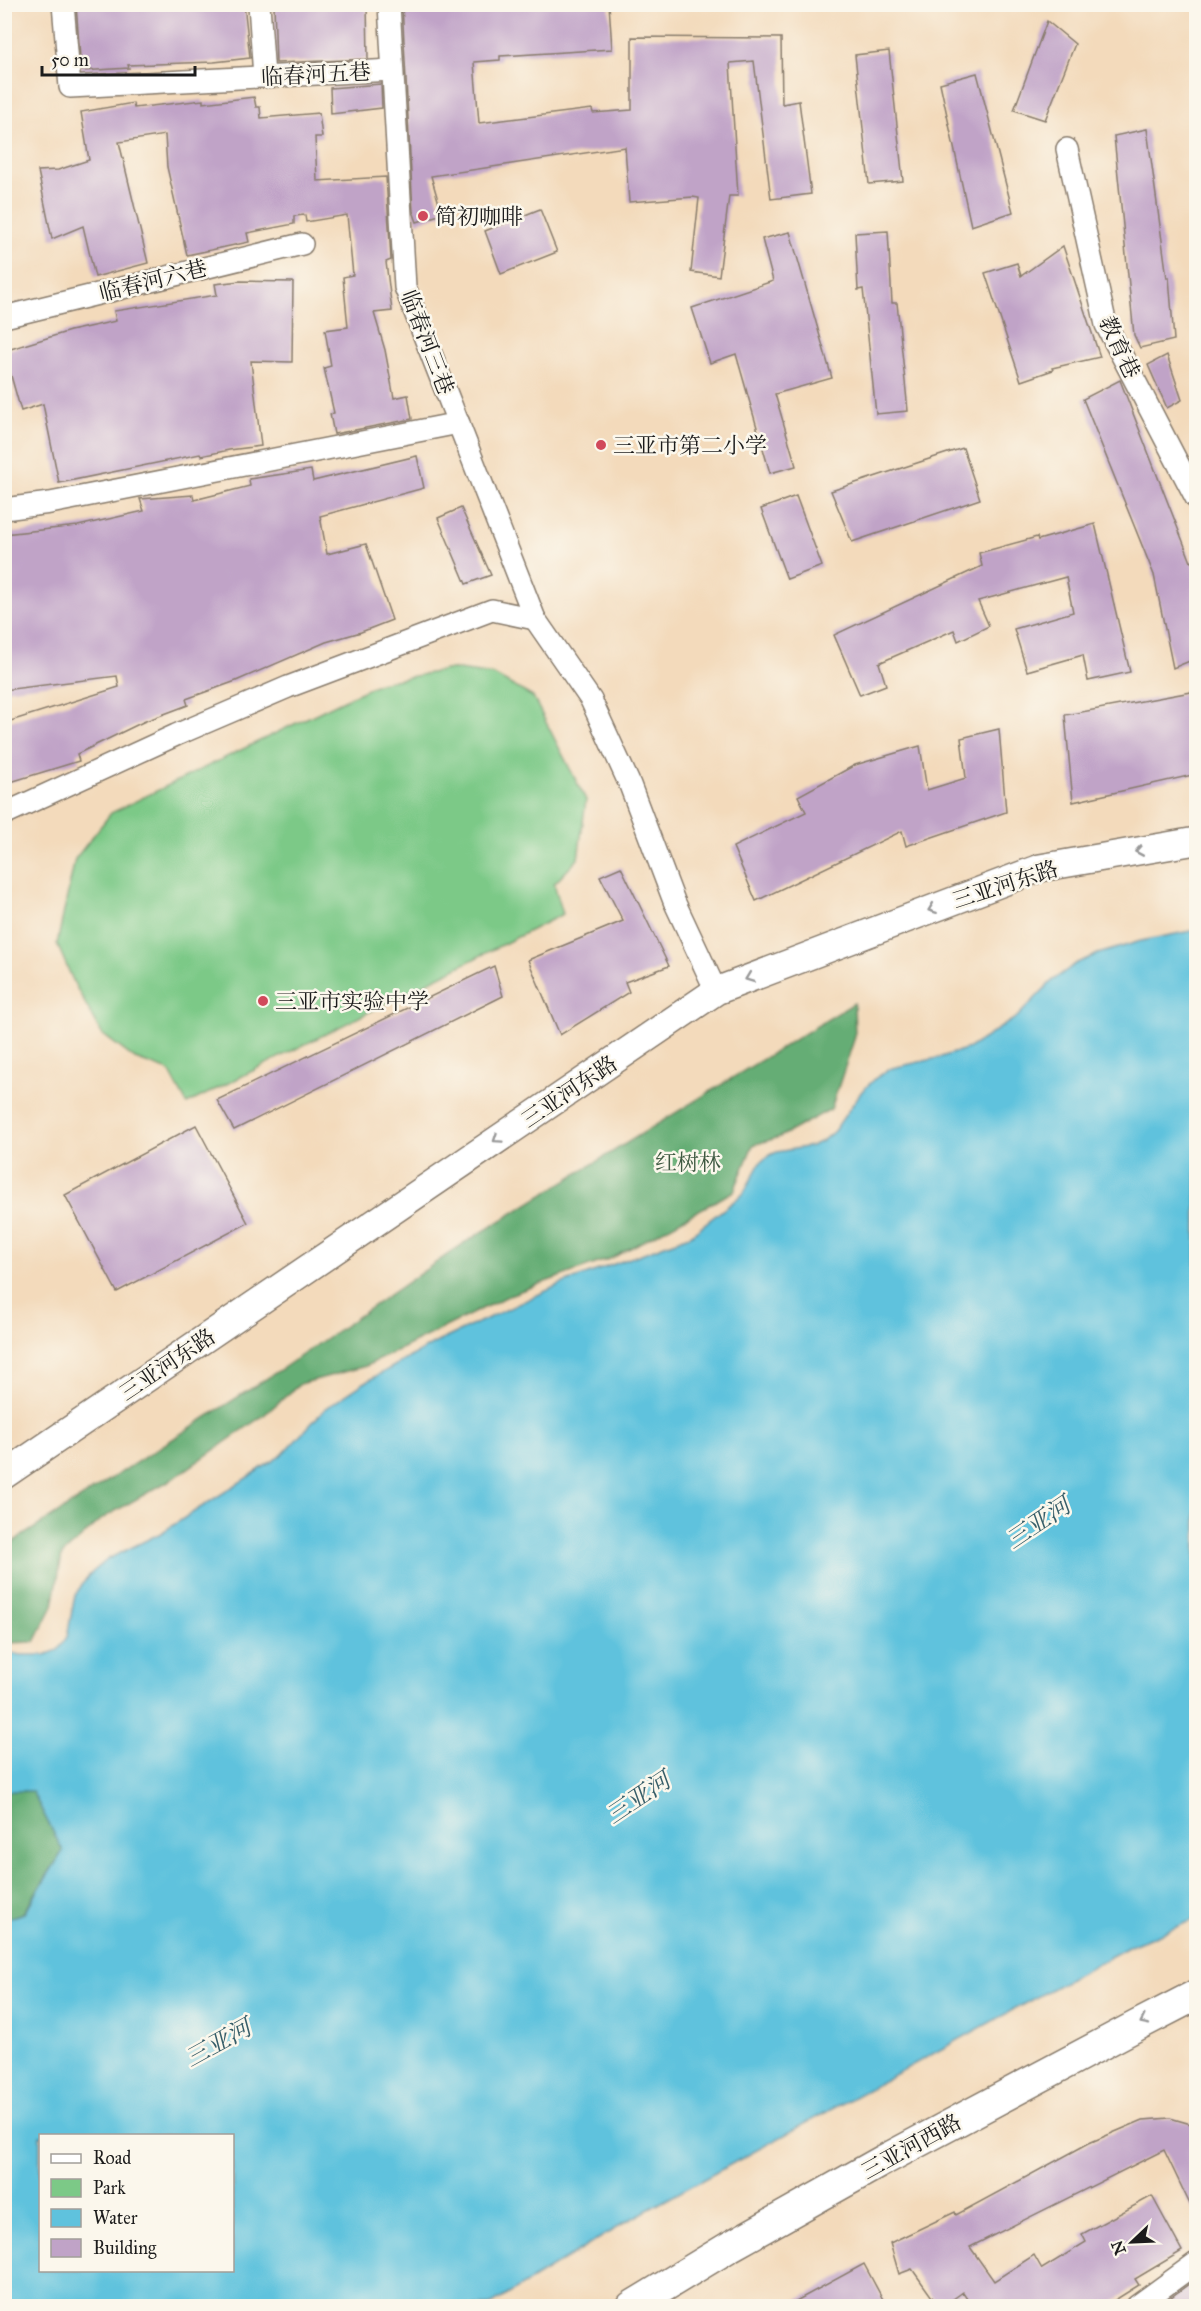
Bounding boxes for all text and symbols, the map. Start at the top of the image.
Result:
scale bar [42,39,195,77]
text: 50 m [51,49,89,71]
street label: 临春河五巷 [260,58,372,91]
place label: 简初咖啡 [435,203,523,230]
marker: 简初咖啡 [416,209,430,223]
street label: 临春河六巷 [96,254,210,307]
street label: 临春河三巷 [395,286,460,398]
street label: 教育巷 [1093,312,1146,383]
place label: 三亚市第二小学 [613,432,767,459]
marker: 三亚市第二小学 [594,438,608,452]
one-way arrow [1134,844,1144,857]
street label: 三亚河东路 [949,855,1062,914]
one-way arrow [927,902,938,915]
one-way arrow [745,971,756,983]
place label: 三亚市实验中学 [275,988,429,1015]
marker: 三亚市实验中学 [256,994,270,1008]
street label: 三亚河东路 [516,1049,622,1133]
one-way arrow [493,1132,504,1143]
park label: 红树林 [655,1149,721,1176]
street label: 三亚河东路 [114,1322,220,1406]
water label: 三亚河 [1000,1488,1080,1556]
water label: 三亚河 [600,1763,680,1831]
water label: 三亚河 [179,2010,260,2074]
one-way arrow [1140,2014,1151,2026]
street label: 三亚河西路 [857,2108,966,2185]
legend [39,2134,234,2272]
text: Road [93,2147,131,2169]
text: Park [93,2177,126,2199]
text: Water [93,2207,138,2229]
north arrow [1102,2212,1162,2272]
text: Building [93,2237,157,2260]
text: N [1107,2237,1130,2258]

